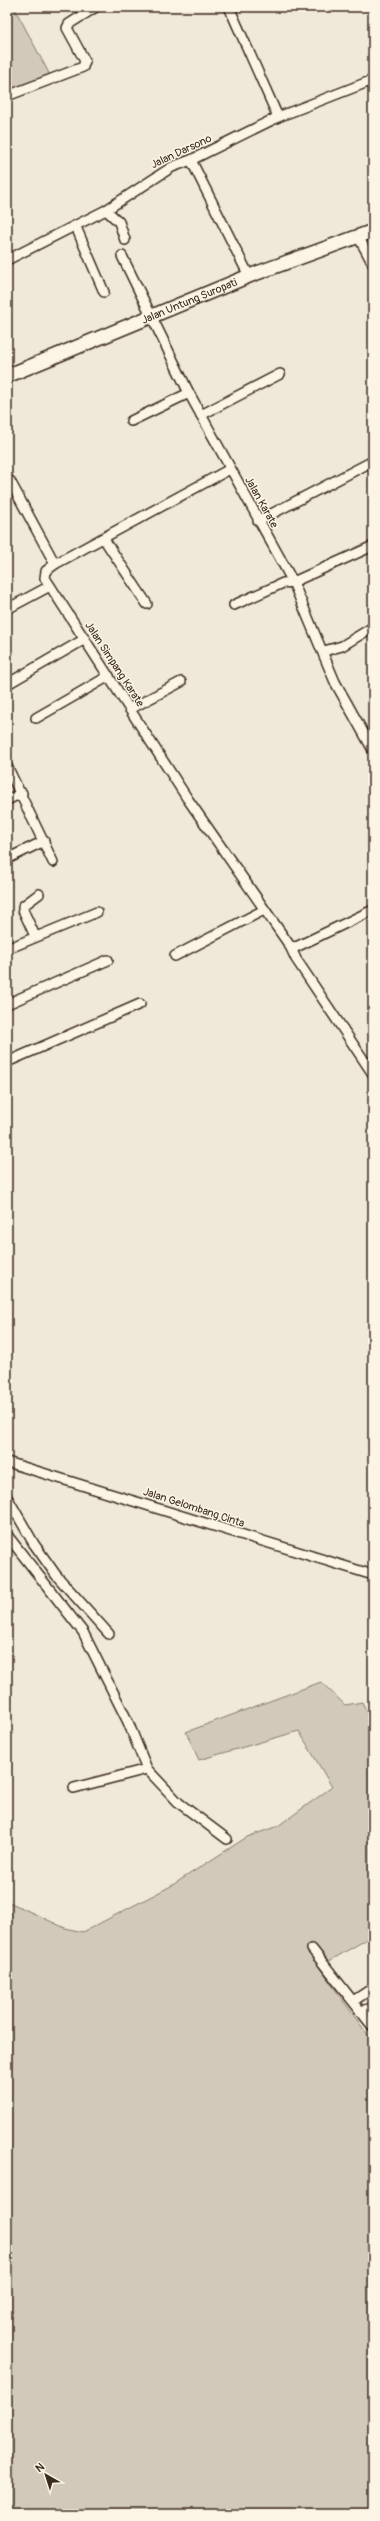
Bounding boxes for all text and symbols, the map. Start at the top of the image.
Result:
street label: Jalan Darsono [149,132,214,171]
street label: Jalan Untung Suropati [140,276,239,327]
street label: Jalan Karate [242,474,281,531]
street label: Jalan Simpang Karate [82,619,147,710]
street label: Jalan Gelombang Cinta [142,1485,246,1530]
north arrow [26,2455,66,2495]
text: N [33,2460,47,2475]

